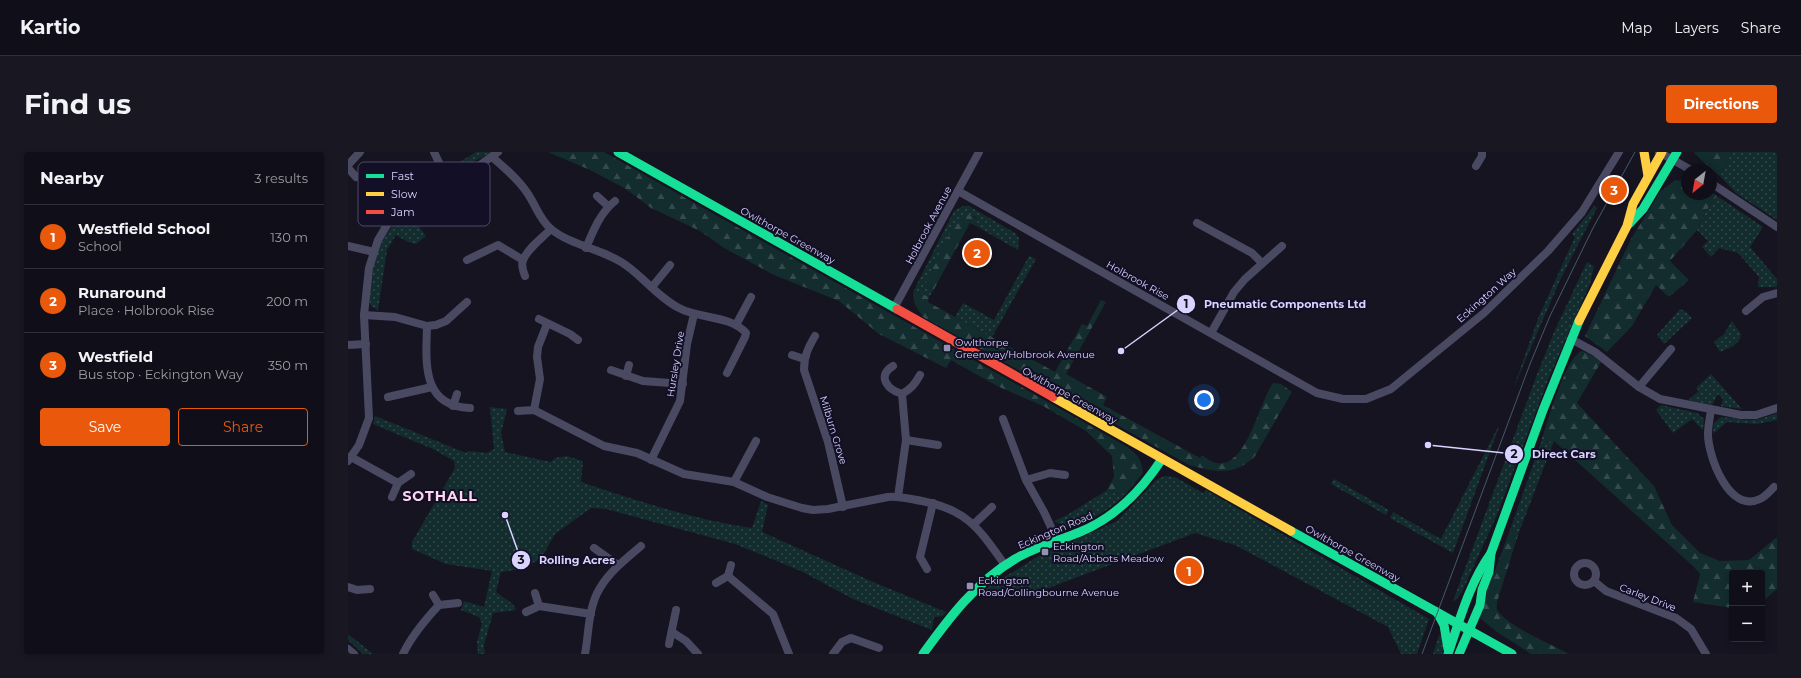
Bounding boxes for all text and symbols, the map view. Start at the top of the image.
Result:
text: Kartio [20,16,80,39]
text: Map [1621,19,1652,37]
text: Layers [1674,19,1719,37]
text: Share [1741,19,1781,37]
button: Directions [1666,85,1777,123]
text: Find us [24,87,131,121]
legend [358,162,490,226]
north arrow [1681,164,1717,200]
text: Nearby [40,168,104,188]
text: Fast [391,169,415,183]
text: 3 results [254,170,308,186]
pin: 3 [1601,175,1627,205]
street label: Holbrook Avenue [902,184,955,267]
text: Slow [391,187,417,201]
street label: Owlthorpe Greenway [738,204,838,267]
text: Jam [390,205,415,219]
text: Westfield School [78,219,210,238]
text: 1 [50,229,56,245]
text: 130 m [270,229,308,245]
text: School [78,238,122,254]
pin: 2 [964,238,990,268]
street label: Holbrook Rise [1104,258,1171,303]
street label: Eckington Way [1454,265,1519,326]
text: Runaround [78,283,166,302]
text: 2 [49,293,57,309]
text: 200 m [266,293,308,309]
callout: Pneumatic Components Ltd [1176,293,1374,316]
text: 1 [1184,296,1188,311]
text: Pneumatic Components Ltd [1204,297,1366,311]
text: Place · Holbrook Rise [78,302,214,318]
street label: Hursley Drive [664,330,687,398]
place label: Owlthorpe Greenway/Holbrook Avenue [955,336,1095,361]
marker: Owlthorpe Greenway/Holbrook Avenue [942,343,952,353]
text: Westfield [78,347,153,366]
text: 3 [49,357,57,373]
text: 350 m [268,357,308,373]
street label: Owlthorpe Greenway [1020,364,1120,427]
text: Bus stop · Eckington Way [78,366,243,382]
your location [1194,390,1214,410]
street label: Milburn Grove [817,394,850,466]
button: Save [40,408,170,446]
button: Share [178,408,308,446]
callout: Direct Cars [1504,442,1604,465]
text: 2 [1510,446,1518,461]
text: Direct Cars [1532,447,1596,461]
district label: SOTHALL [402,487,478,505]
street label: Eckington Road [1016,509,1095,552]
street label: Owlthorpe Greenway [1303,522,1403,585]
place label: Eckington Road/Abbots Meadow [1053,540,1164,565]
marker: Eckington Road/Abbots Meadow [1040,547,1050,557]
callout: Rolling Acres [511,548,623,571]
text: 3 [516,552,525,567]
text: Rolling Acres [539,553,615,567]
pin: 1 [1176,556,1202,586]
map controls [1729,570,1765,642]
button: + [1729,570,1765,606]
place label: Eckington Road/Collingbourne Avenue [978,574,1119,599]
marker: Eckington Road/Collingbourne Avenue [965,581,975,591]
street label: Carley Drive [1618,581,1678,614]
button: − [1729,606,1765,642]

